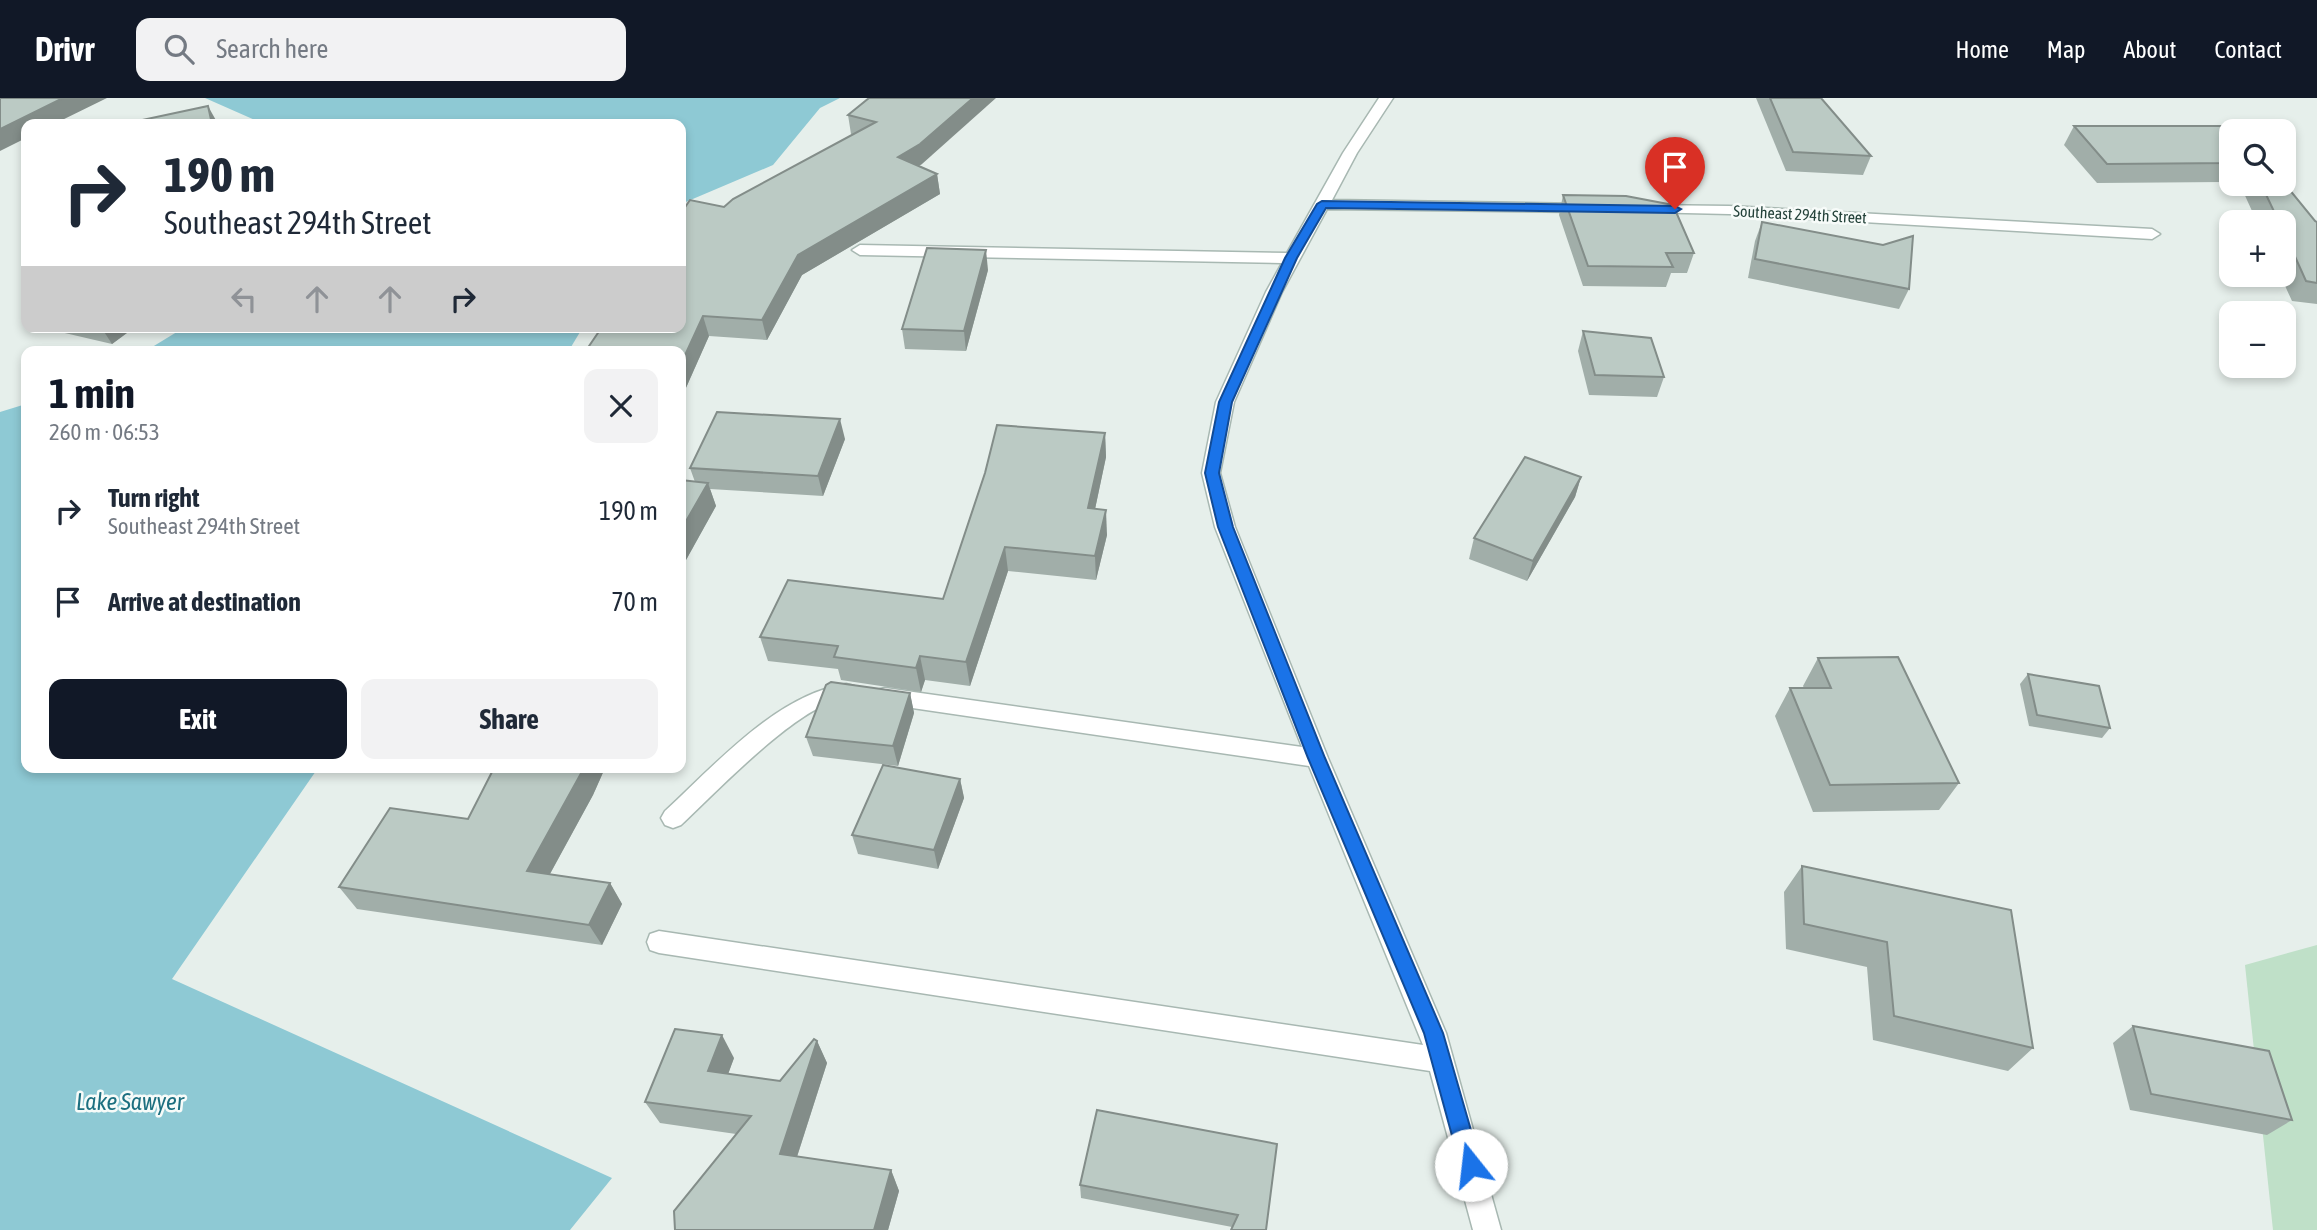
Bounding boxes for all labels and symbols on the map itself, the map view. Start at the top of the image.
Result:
pin [1645,137,1705,209]
street label: Southeast 294th Street [1733,202,1868,227]
water label: Lake Sawyer [76,1088,185,1115]
position arrow [1434,1128,1508,1202]

